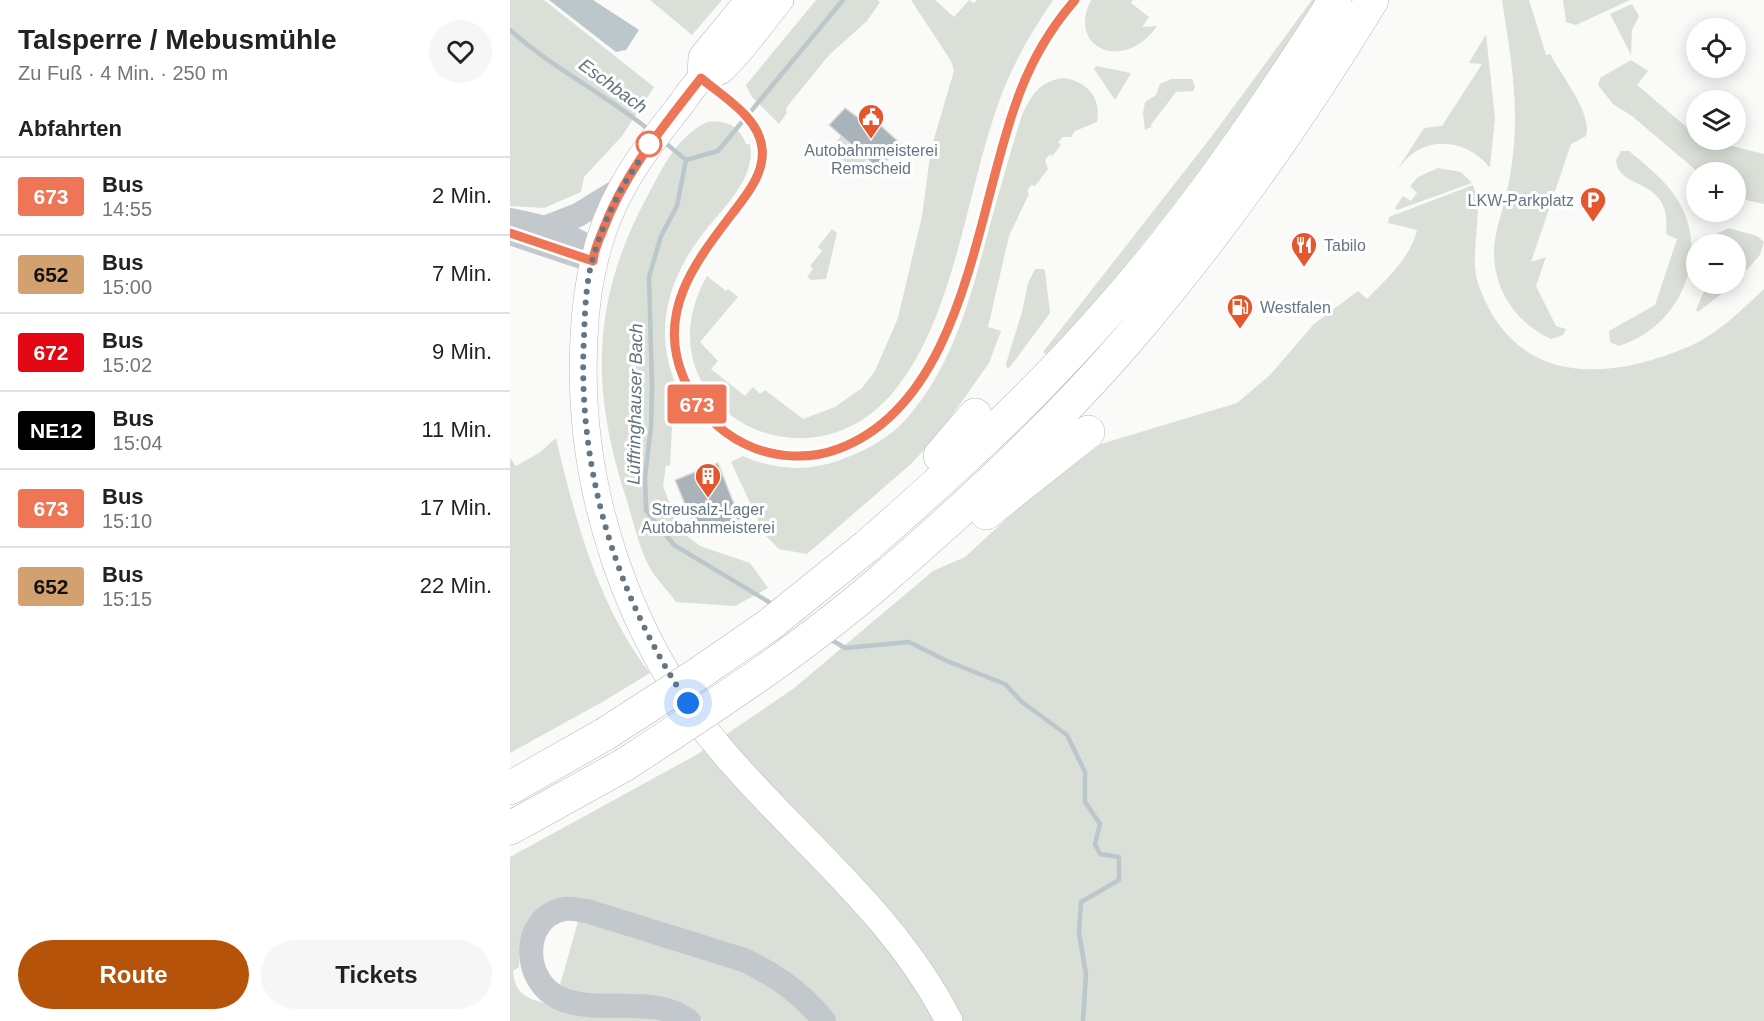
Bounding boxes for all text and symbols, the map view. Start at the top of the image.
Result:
map controls [1686,18,1746,294]
button: locate [1686,18,1746,78]
button: heart [429,20,492,83]
text: Talsperre / Mebusmühle [18,24,336,55]
water label: Eschbach [575,55,651,117]
text: Zu Fuß · 4 Min. · 250 m [18,62,228,84]
button: layers [1686,90,1746,150]
public building icon: Autobahnmeisterei Remscheid [856,102,886,140]
text: Abfahrten [18,116,122,141]
unlabelled marker [636,131,662,157]
place label: Autobahnmeisterei Remscheid [804,142,938,177]
button: + [1686,162,1746,222]
text: Bus [102,172,144,197]
text: 2 Min. [432,183,492,208]
text: 673 [33,185,69,208]
parking icon: LKW-Parkplatz [1578,185,1608,223]
place label: LKW-Parkplatz [1468,192,1574,209]
text: 14:55 [102,198,152,220]
restaurant icon: Tabilo [1289,230,1319,268]
button: − [1686,234,1746,294]
place label: Tabilo [1324,237,1366,254]
text: Bus [102,250,144,275]
text: 7 Min. [432,261,492,286]
text: 652 [33,263,69,286]
text: 15:00 [102,276,152,298]
fuel station icon: Westfalen [1225,292,1255,330]
place label: Westfalen [1260,299,1331,316]
water label: Lüffringhauser Bach [624,323,646,485]
text: Bus [102,328,144,353]
text: 9 Min. [432,339,492,364]
text: 672 [33,341,69,364]
text: 15:02 [102,354,152,376]
line badge: 673 [662,384,732,424]
text: 673 [679,393,715,416]
text: Bus [113,406,154,431]
text: 11 Min. [421,417,492,442]
text: NE12 [30,419,83,442]
text: 15:04 [113,432,163,454]
building icon: Streusalz-Lager Autobahnmeisterei [693,461,723,499]
text: Bus [102,484,144,509]
text: 17 Min. [420,495,492,520]
text: 673 [33,497,69,520]
place label: Streusalz-Lager Autobahnmeisterei [641,501,775,536]
text: 15:10 [102,510,152,532]
text: Bus [102,562,144,587]
text: 22 Min. [420,573,492,598]
text: 652 [33,575,69,598]
text: 15:15 [102,588,152,610]
your location [673,688,703,718]
button: Route [18,940,249,1009]
button: Tickets [261,940,492,1009]

